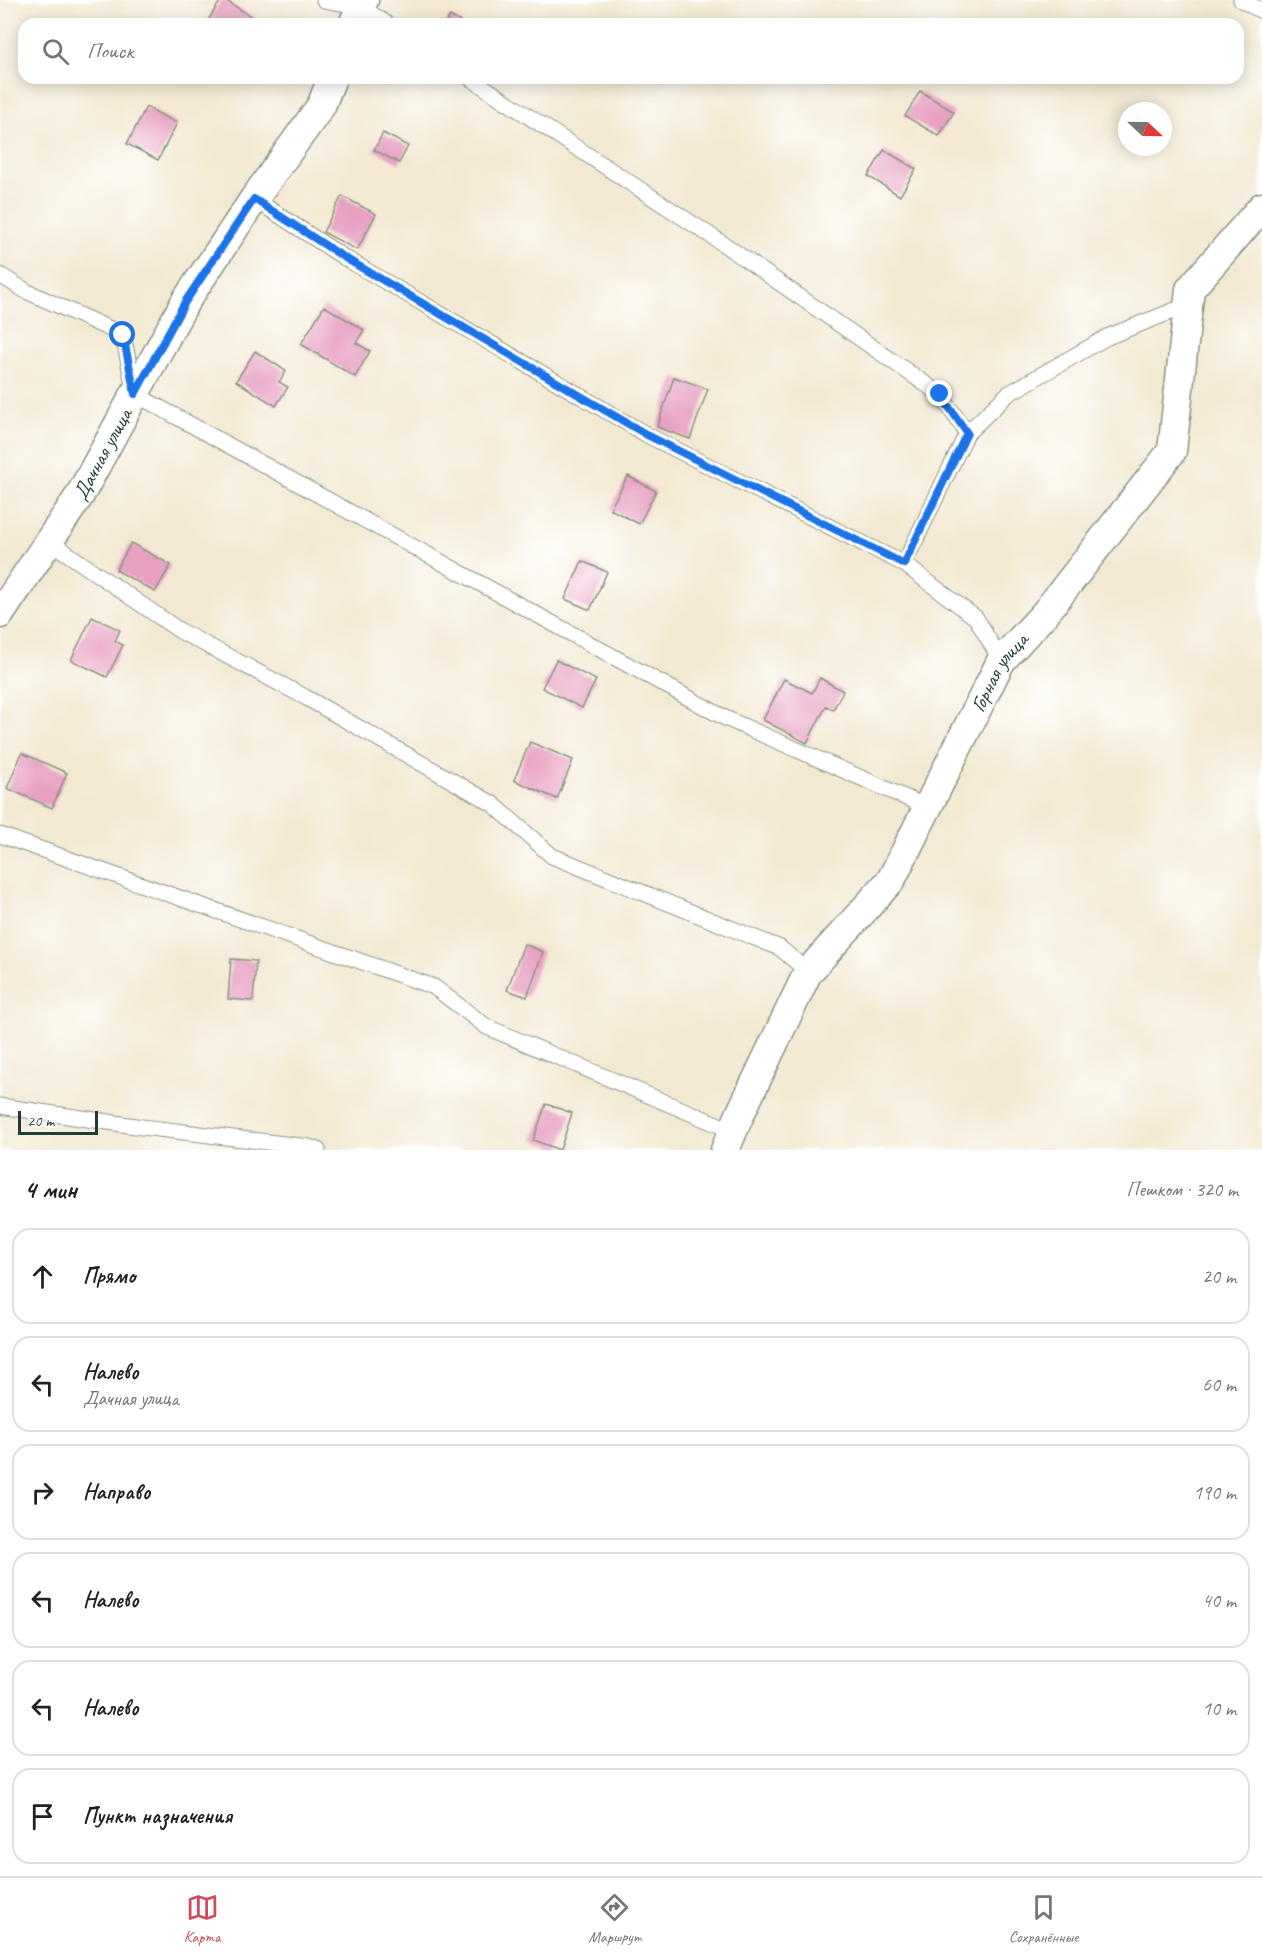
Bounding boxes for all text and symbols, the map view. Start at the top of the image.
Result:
search box [18,18,1244,84]
icon: search [39,35,72,68]
text: Поиск [87,37,133,65]
north arrow [1118,102,1172,156]
route start [109,321,135,347]
route end [926,380,952,406]
street label: Дачная улица [67,402,139,504]
street label: Горная улица [965,625,1035,716]
scale bar [18,1108,98,1136]
text: 20 m [27,1111,54,1131]
text: 4 мин [24,1173,77,1206]
text: Пешком · 320 m [1126,1177,1238,1202]
icon: ahead [26,1260,59,1293]
text: Прямо [83,1262,135,1290]
text: 20 m [1202,1264,1236,1289]
text: Налево [83,1358,139,1386]
icon: left [26,1368,59,1401]
text: 60 m [1202,1372,1236,1397]
text: Дачная улица [83,1386,179,1411]
icon: right [26,1476,59,1509]
text: Направо [83,1478,150,1506]
text: 190 m [1193,1480,1236,1505]
icon: left [26,1584,59,1617]
text: Налево [83,1586,139,1614]
text: 40 m [1202,1588,1236,1613]
icon: left [26,1692,59,1725]
text: Налево [83,1694,139,1722]
text: 10 m [1202,1696,1236,1721]
icon: arrive [26,1800,59,1833]
text: Пункт назначения [83,1802,232,1830]
tab: Карта [184,1891,220,1947]
tab: Маршрут [588,1891,641,1947]
tab: Сохранённые [1009,1891,1078,1947]

